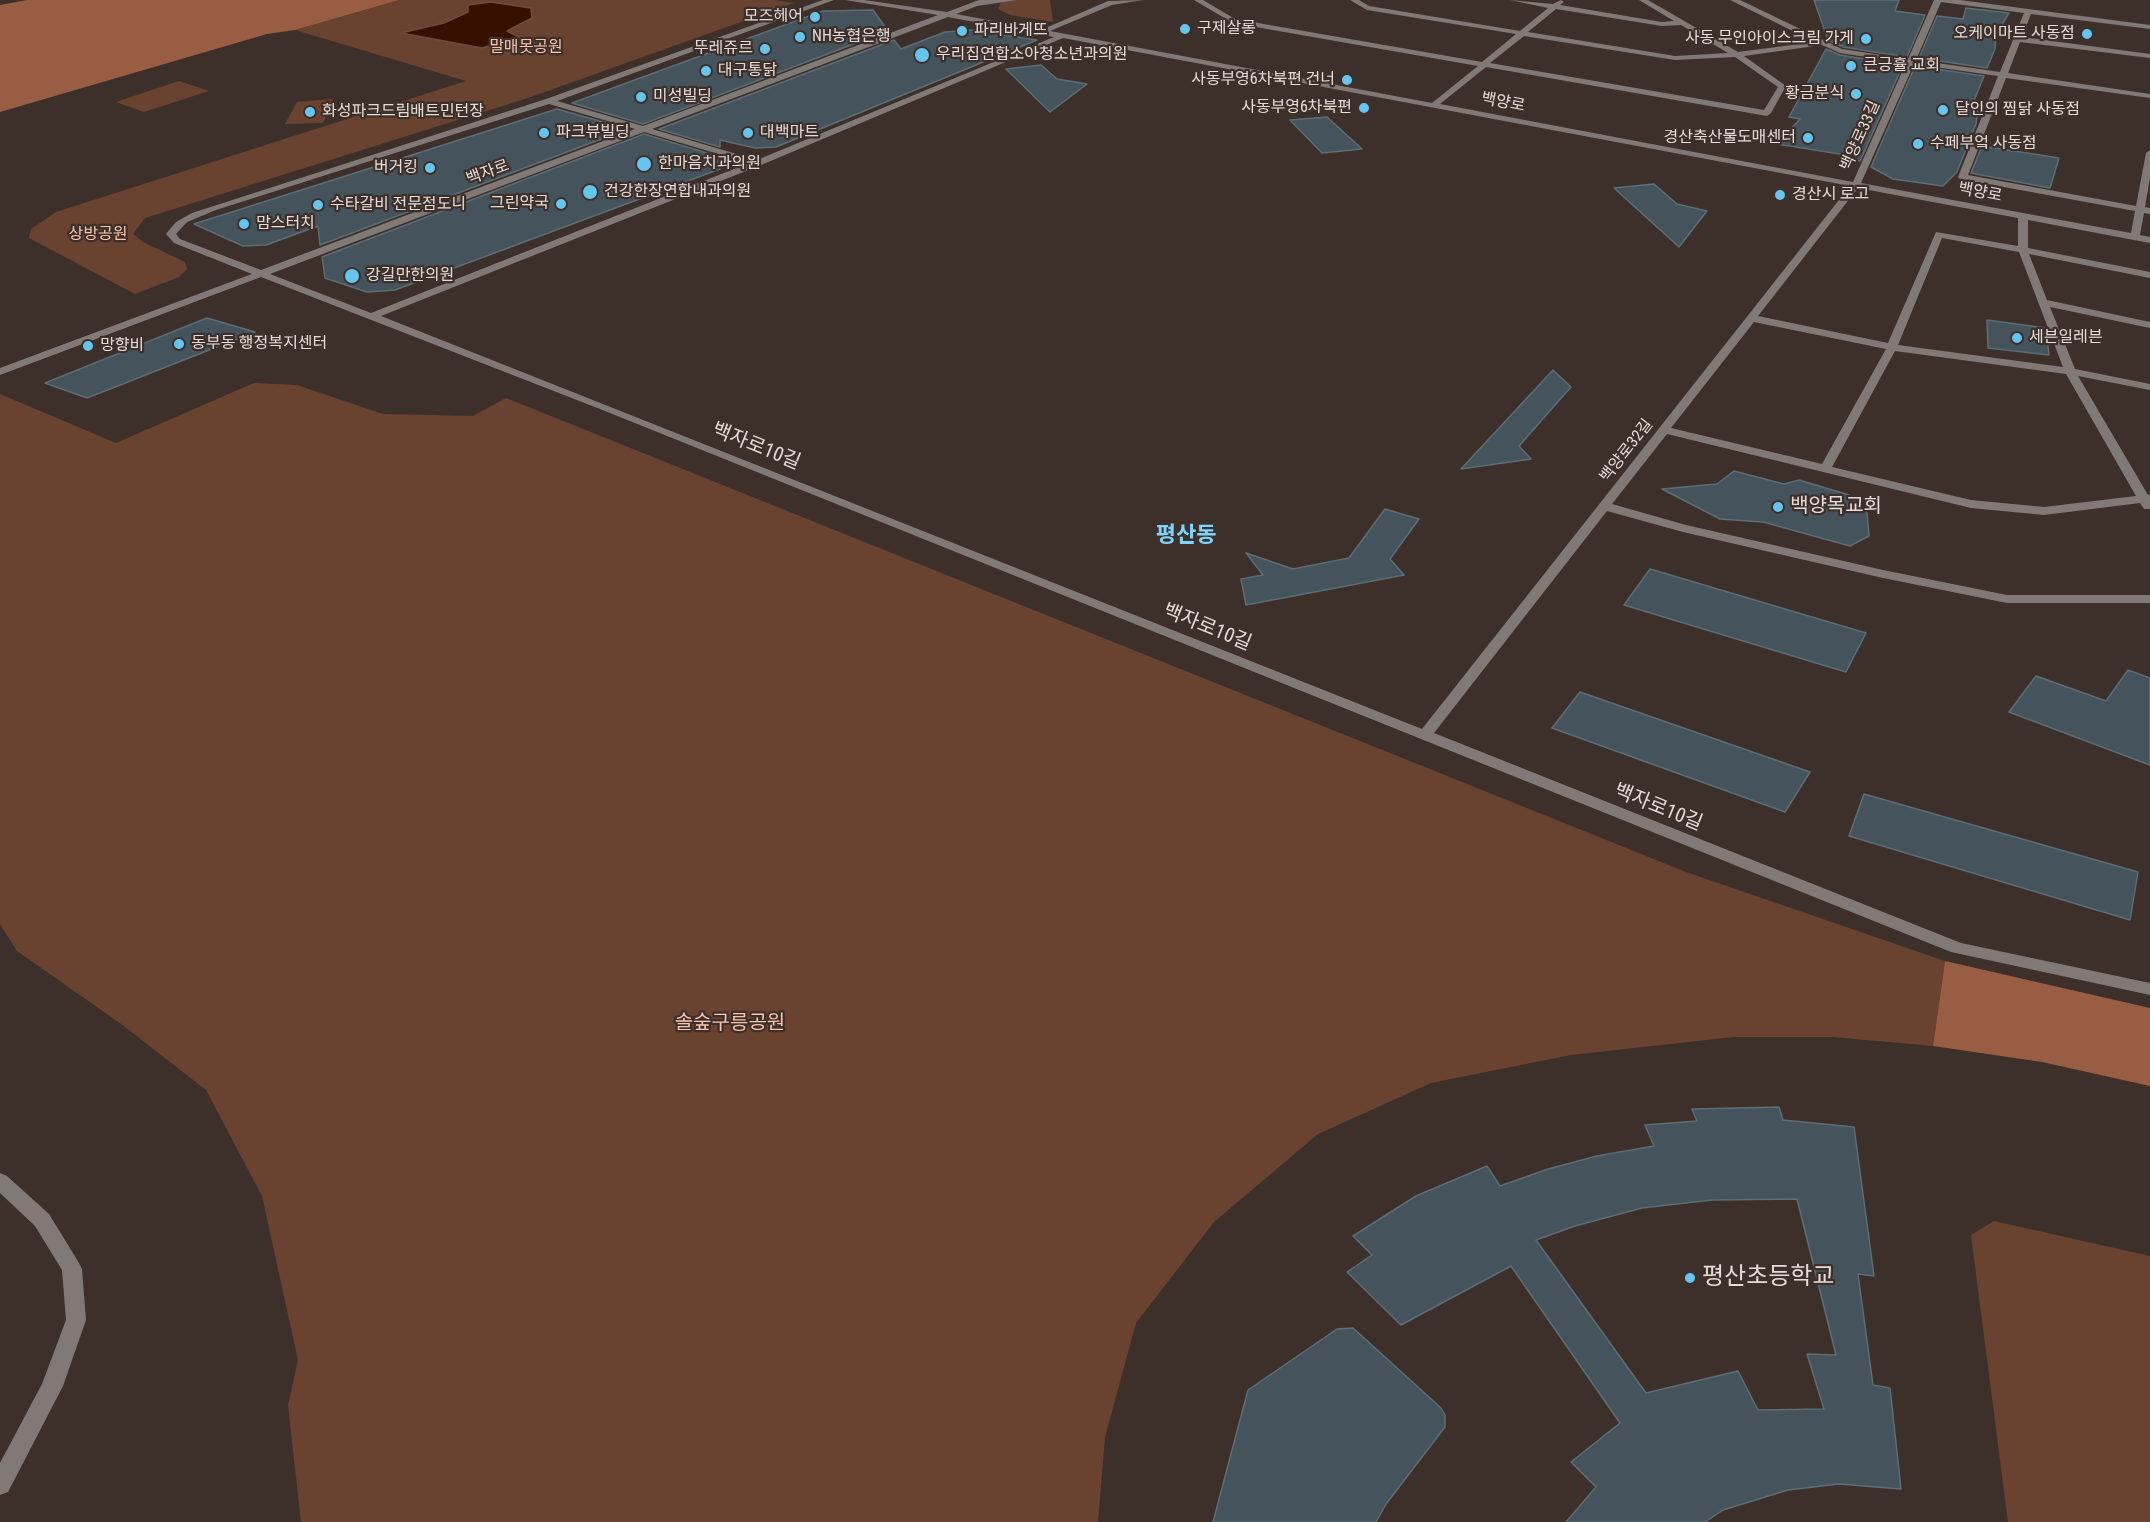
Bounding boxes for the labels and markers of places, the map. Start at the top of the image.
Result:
place label: 모즈헤어 [744,7,803,27]
marker: 모즈헤어 [808,10,822,24]
place label: 구제살롱 [1197,19,1256,39]
place label: 파리바게뜨 [974,21,1048,41]
marker: 구제살롱 [1178,22,1192,36]
marker: 파리바게뜨 [955,24,969,38]
place label: 오케이마트 사동점 [1954,24,2075,44]
place label: NH농협은행 [812,27,891,47]
marker: 오케이마트 사동점 [2080,27,2094,41]
place label: 사동 무인아이스크림 가게 [1685,29,1854,49]
marker: NH농협은행 [793,30,807,44]
marker: 사동 무인아이스크림 가게 [1859,32,1873,46]
place label: 뚜레쥬르 [694,39,753,59]
marker: 뚜레쥬르 [758,42,772,56]
place label: 우리집연합소아청소년과의원 [936,45,1127,65]
marker: 우리집연합소아청소년과의원 [913,46,931,64]
place label: 큰긍휼 교회 [1863,56,1940,76]
marker: 큰긍휼 교회 [1844,59,1858,73]
place label: 대구통닭 [718,61,777,81]
marker: 대구통닭 [699,64,713,78]
place label: 사동부영6차북편 건너 [1191,70,1335,90]
marker: 사동부영6차북편 건너 [1340,73,1354,87]
place label: 황금분식 [1785,84,1844,104]
place label: 미성빌딩 [653,87,712,107]
marker: 황금분식 [1849,87,1863,101]
marker: 미성빌딩 [634,90,648,104]
place label: 사동부영6차북편 [1241,98,1352,118]
place label: 달인의 찜닭 사동점 [1955,100,2080,120]
marker: 사동부영6차북편 [1357,101,1371,115]
place label: 화성파크드림배트민턴장 [322,102,484,122]
marker: 달인의 찜닭 사동점 [1936,103,1950,117]
marker: 화성파크드림배트민턴장 [303,105,317,119]
place label: 파크뷰빌딩 [556,123,630,143]
place label: 대백마트 [760,123,819,143]
marker: 파크뷰빌딩 [537,126,551,140]
marker: 대백마트 [741,126,755,140]
place label: 경산축산물도매센터 [1664,128,1796,148]
marker: 경산축산물도매센터 [1801,131,1815,145]
place label: 수페부엌 사동점 [1930,134,2037,154]
marker: 수페부엌 사동점 [1911,137,1925,151]
place label: 한마음치과의원 [658,154,761,174]
marker: 한마음치과의원 [635,155,653,173]
place label: 버거킹 [374,158,418,178]
marker: 버거킹 [423,161,437,175]
place label: 건강한장연합내과의원 [604,182,751,202]
marker: 건강한장연합내과의원 [581,183,599,201]
place label: 경산시 로고 [1792,185,1869,205]
marker: 경산시 로고 [1773,188,1787,202]
place label: 그린약국 [490,194,549,214]
place label: 수타갈비 전문점도니 [330,195,466,215]
marker: 그린약국 [554,197,568,211]
marker: 수타갈비 전문점도니 [311,198,325,212]
place label: 맘스터치 [256,214,315,234]
marker: 맘스터치 [237,217,251,231]
place label: 강길만한의원 [366,266,454,286]
marker: 강길만한의원 [343,267,361,285]
place label: 세븐일레븐 [2029,328,2103,348]
marker: 세븐일레븐 [2010,331,2024,345]
place label: 동부동 행정복지센터 [191,334,327,354]
place label: 망향비 [100,336,144,356]
marker: 동부동 행정복지센터 [172,337,186,351]
marker: 망향비 [81,339,95,353]
place label: 백양목교회 [1790,495,1882,519]
marker: 백양목교회 [1771,500,1785,514]
place label: 평산초등학교 [1702,1264,1834,1292]
marker: 평산초등학교 [1683,1271,1697,1285]

